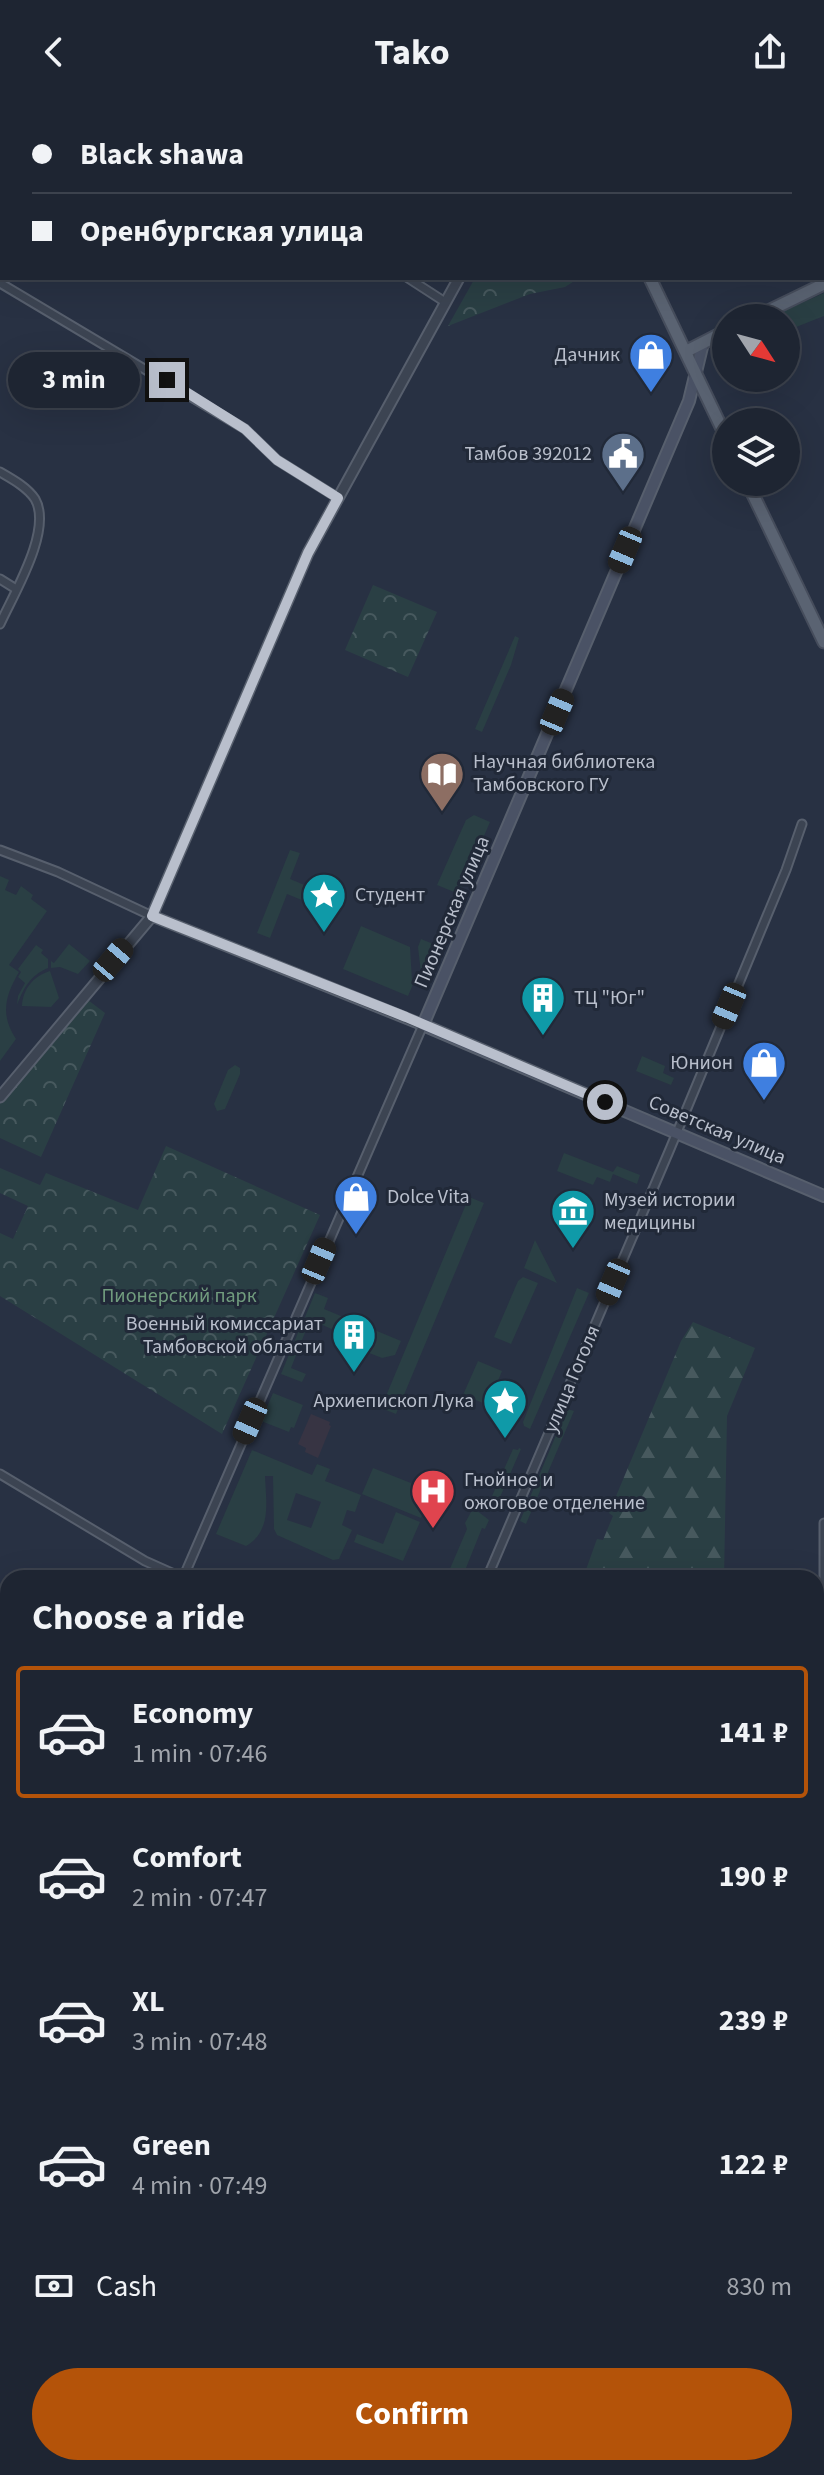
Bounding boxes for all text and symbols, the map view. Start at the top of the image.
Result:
text: Tako [374,27,450,78]
icon: back [32,30,76,74]
icon: share [748,30,792,74]
text: Black shawa [80,133,244,176]
text: Оренбургская улица [80,210,364,253]
north arrow [712,304,800,392]
map controls [712,304,800,496]
shop icon: Дачник [627,331,675,394]
place label: Дачник [554,341,620,369]
callout: 3 min [7,352,139,408]
text: 3 min [42,361,106,398]
route end [149,362,185,398]
button: layers [712,408,800,496]
public building icon: Тамбов 392012 [599,430,647,493]
place label: Тамбов 392012 [464,440,592,468]
car [605,523,645,577]
car [537,685,577,739]
place label: Научная библиотека Тамбовского ГУ [473,748,655,799]
library icon: Научная библиотека Тамбовского ГУ [418,750,466,813]
street label: Пионерская улица [407,832,497,992]
place icon: Студент [300,871,348,934]
place label: Студент [355,881,425,909]
car [88,934,138,986]
building icon: ТЦ "Юг" [519,974,567,1037]
car [709,979,749,1033]
place label: ТЦ "Юг" [574,984,645,1012]
shop icon: Юнион [740,1039,788,1102]
place label: Юнион [670,1049,733,1077]
route start [587,1084,623,1120]
street label: Советская улица [644,1088,790,1172]
shop icon: Dolce Vita [332,1173,380,1236]
place label: Dolce Vita [387,1183,470,1211]
place label: Музей истории медицины [604,1186,736,1237]
museum icon: Музей истории медицины [549,1187,597,1250]
car [299,1234,339,1288]
car [593,1255,633,1309]
park label: Пионерский парк [101,1282,257,1310]
place label: Военный комиссариат Тамбовской области [126,1310,323,1361]
building icon: Военный комиссариат Тамбовской области [330,1311,378,1374]
street label: улица Гоголя [537,1321,607,1437]
place icon: Архиепископ Лука [481,1377,529,1440]
place label: Архиепископ Лука [314,1387,474,1415]
car [229,1394,271,1448]
place label: Гнойное и ожоговое отделение [464,1466,645,1517]
hospital icon: Гнойное и ожоговое отделение [409,1467,457,1530]
text: Choose a ride [32,1592,245,1643]
text: Economy [132,1692,253,1735]
icon: car [36,1696,108,1768]
text: 141 ₽ [719,1711,788,1754]
text: 1 min · 07:46 [132,1735,267,1772]
text: Comfort [132,1836,242,1879]
icon: car [36,1840,108,1912]
text: 190 ₽ [719,1855,788,1898]
text: 2 min · 07:47 [132,1879,267,1916]
text: XL [132,1980,165,2023]
icon: car [36,1984,108,2056]
text: 239 ₽ [719,1999,788,2042]
text: 3 min · 07:48 [132,2023,267,2060]
text: Green [132,2124,211,2167]
icon: car [36,2128,108,2200]
text: 122 ₽ [719,2143,788,2186]
text: 4 min · 07:49 [132,2167,267,2204]
icon: cash [32,2264,76,2308]
text: Cash [96,2265,157,2308]
text: 830 m [726,2268,792,2305]
button: Confirm [32,2368,792,2460]

